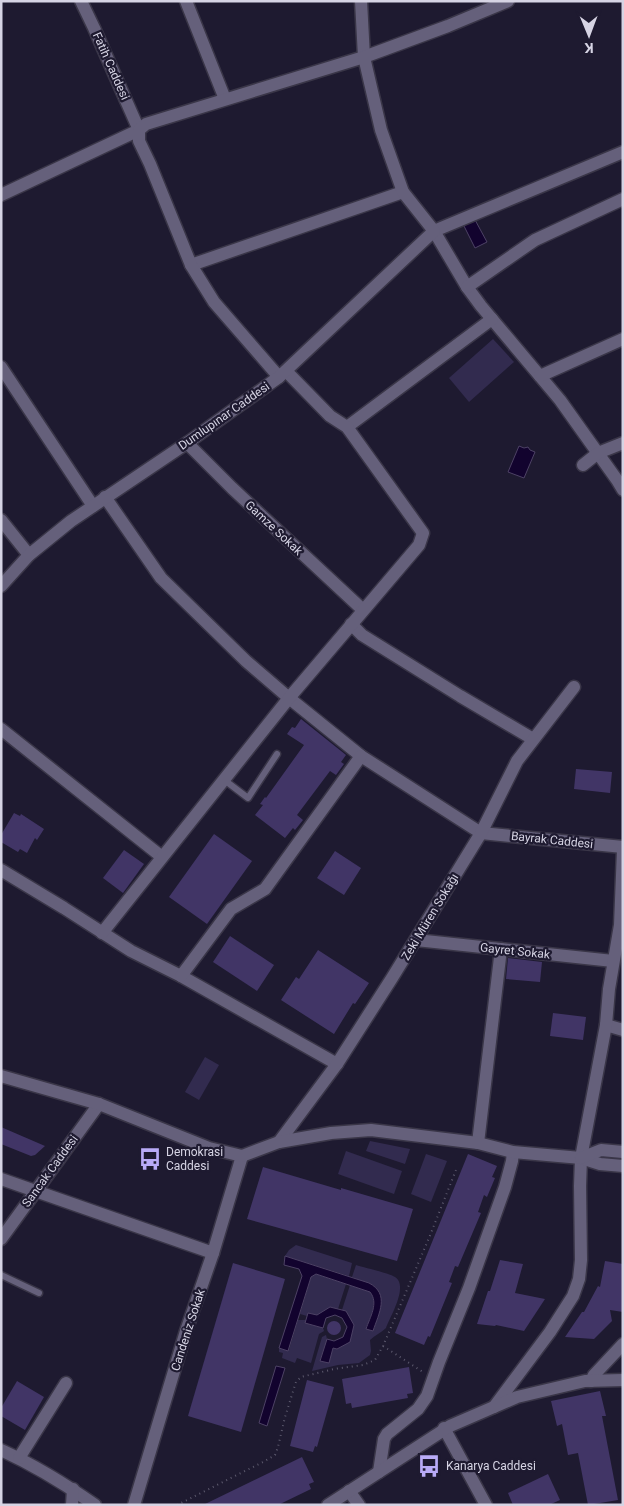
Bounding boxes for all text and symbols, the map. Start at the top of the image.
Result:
north arrow [564,10,614,60]
street label: Fatih Caddesi [90,30,132,102]
text: K [585,40,594,56]
street label: Dumlupınar Caddesi [176,379,272,453]
street label: Gamze Sokak [242,498,306,559]
street label: Bayrak Caddesi [510,829,594,851]
street label: Zeki Müren Sokağı [399,871,461,963]
street label: Gayret Sokak [479,940,552,962]
street label: Sancak Caddesi [19,1132,81,1210]
place label: Demokrasi Caddesi [166,1145,223,1173]
bus stop icon: Demokrasi Caddesi [137,1146,163,1172]
street label: Candeniz Sokak [168,1286,208,1373]
bus stop icon: Kanarya Caddesi [416,1453,442,1479]
place label: Kanarya Caddesi [446,1459,536,1473]

